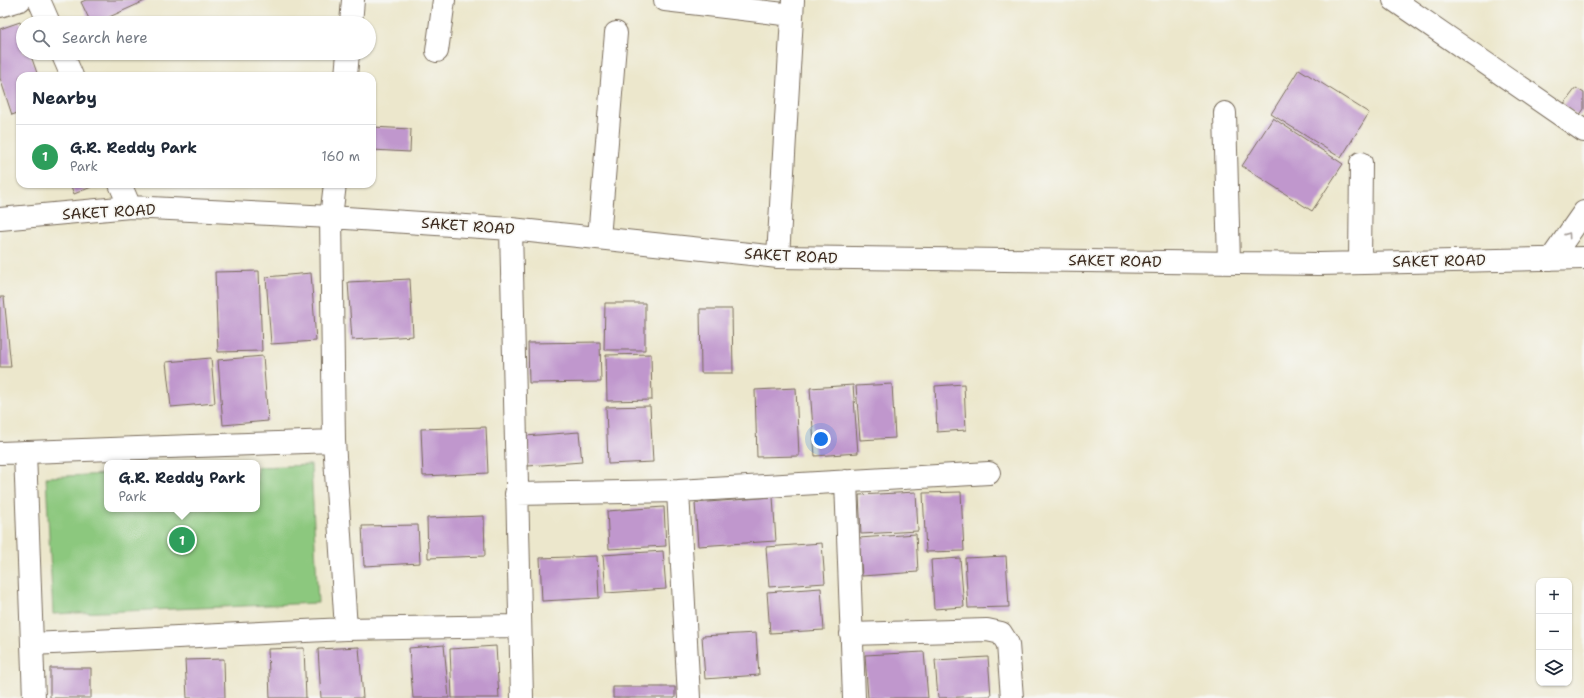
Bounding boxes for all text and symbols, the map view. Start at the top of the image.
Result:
search box [16,16,376,60]
icon: search [30,27,52,49]
text: Search here [62,28,148,48]
text: Nearby [32,87,97,109]
text: G.R. Reddy Park [70,138,197,158]
text: 1 [42,148,48,165]
text: 160 m [322,148,360,165]
text: Park [70,158,98,175]
street label: SAKET ROAD [62,200,156,224]
street label: SAKET ROAD [421,213,515,239]
one-way arrow [1563,233,1570,240]
street label: SAKET ROAD [744,244,838,268]
street label: SAKET ROAD [1068,250,1162,272]
street label: SAKET ROAD [1392,250,1486,272]
your location [811,429,831,449]
popup [104,460,260,512]
text: G.R. Reddy Park [118,468,246,488]
text: Park [118,488,146,505]
pin: 1 [169,525,195,555]
map controls [1536,578,1572,686]
button: + [1536,578,1572,614]
button: − [1536,614,1572,650]
button: layers [1536,650,1572,686]

